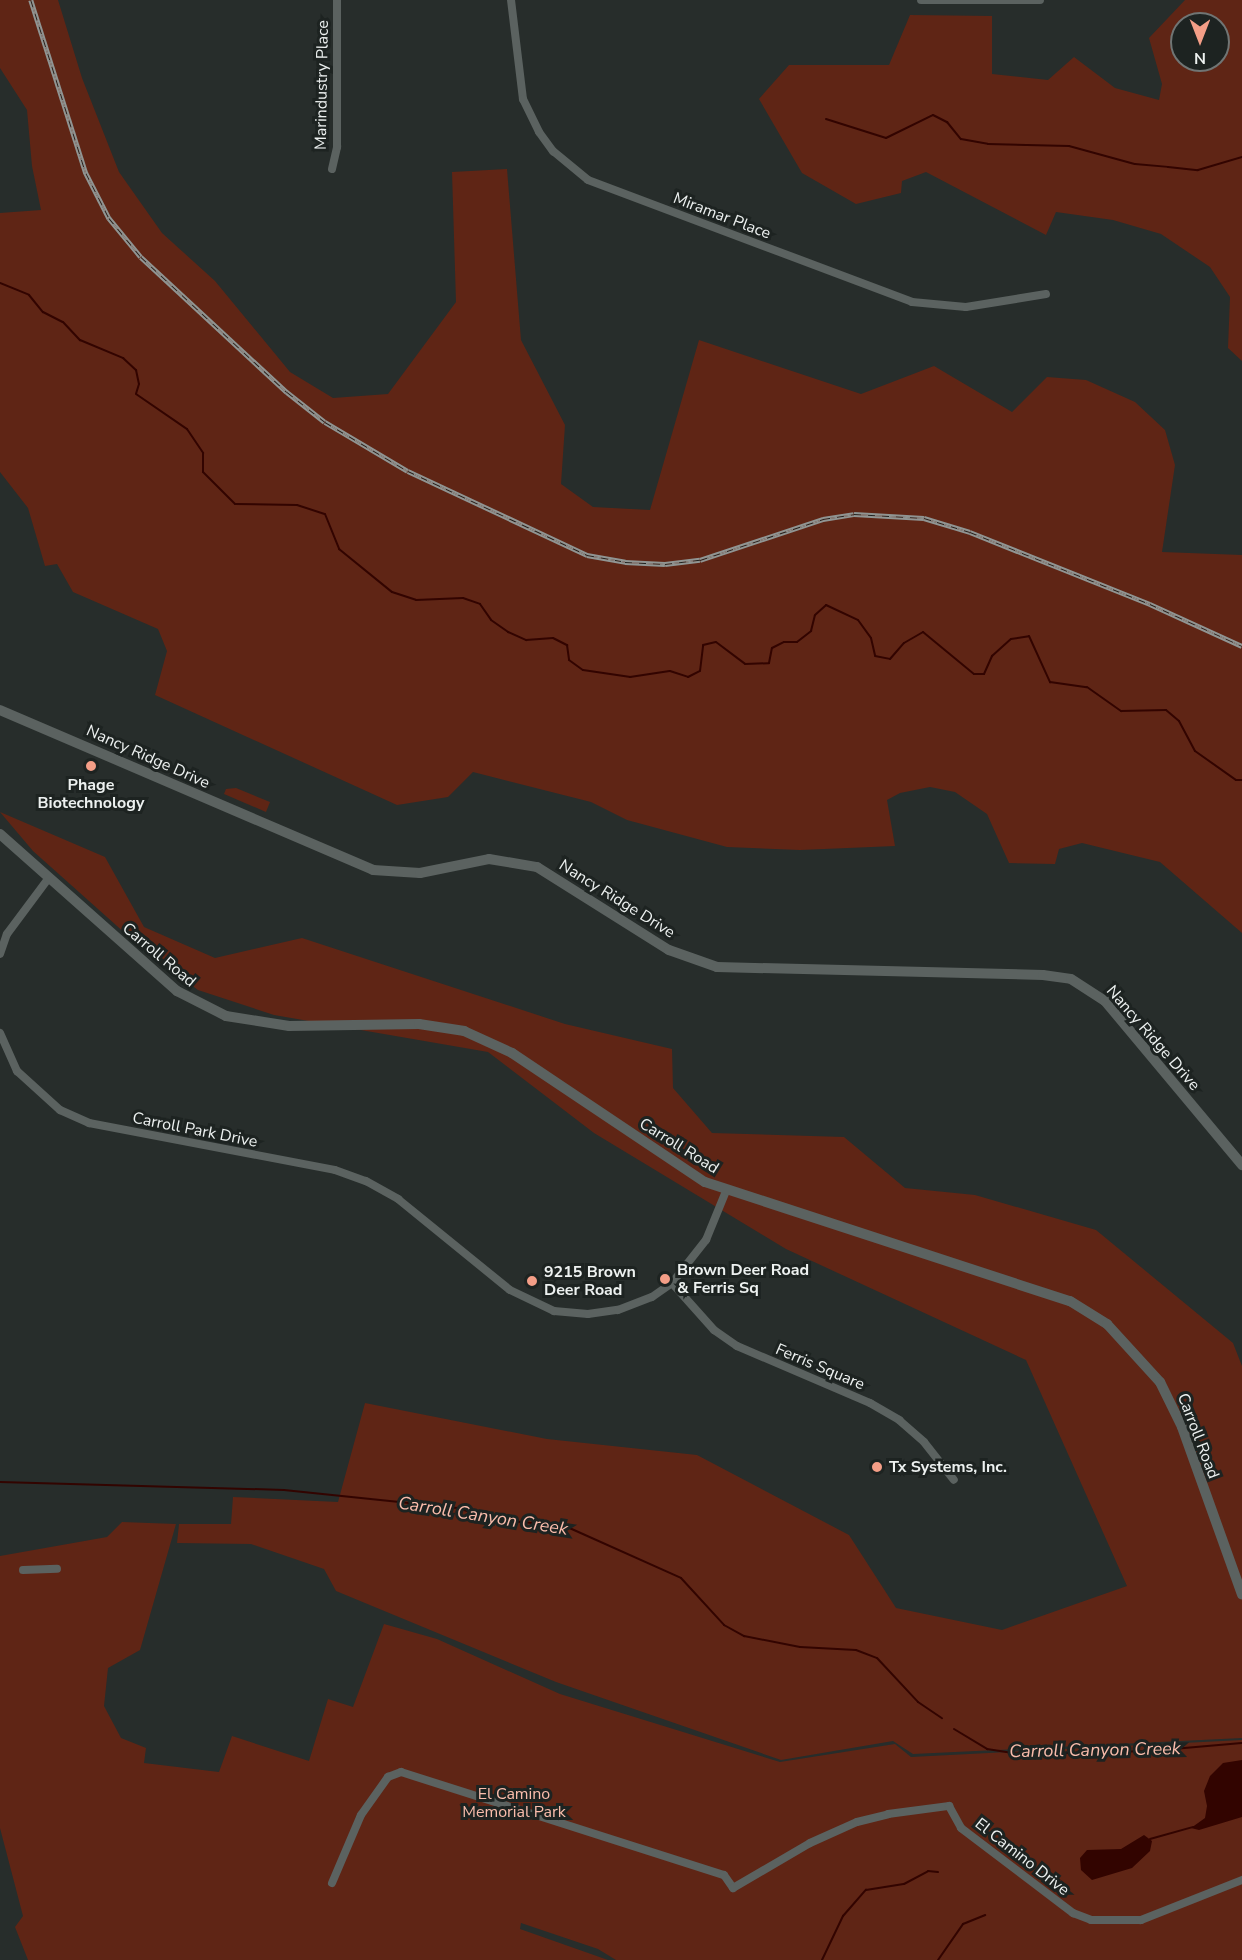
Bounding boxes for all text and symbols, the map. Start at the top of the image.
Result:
north arrow [1170,12,1230,72]
street label: Marindustry Place [311,20,333,150]
text: N [1194,47,1206,69]
street label: Miramar Place [671,189,773,243]
street label: Nancy Ridge Drive [83,721,213,793]
marker: Phage Biotechnology [84,759,98,773]
place label: Phage Biotechnology [38,775,144,813]
street label: Nancy Ridge Drive [556,856,678,942]
street label: Carroll Road [118,919,200,991]
street label: Nancy Ridge Drive [1102,982,1204,1094]
street label: Carroll Park Drive [131,1108,259,1152]
street label: Carroll Road [636,1114,722,1178]
place label: Brown Deer Road & Ferris Sq [677,1260,809,1298]
place label: 9215 Brown Deer Road [544,1262,636,1300]
marker: Brown Deer Road & Ferris Sq [658,1272,672,1286]
marker: 9215 Brown Deer Road [525,1274,539,1288]
street label: Ferris Square [773,1340,867,1394]
street label: Carroll Road [1173,1391,1223,1481]
place label: Tx Systems, Inc. [889,1457,1007,1477]
marker: Tx Systems, Inc. [870,1460,884,1474]
water label: Carroll Canyon Creek [397,1492,569,1540]
water label: Carroll Canyon Creek [1009,1738,1181,1762]
park label: El Camino Memorial Park [462,1784,566,1822]
street label: El Camino Drive [971,1814,1073,1900]

